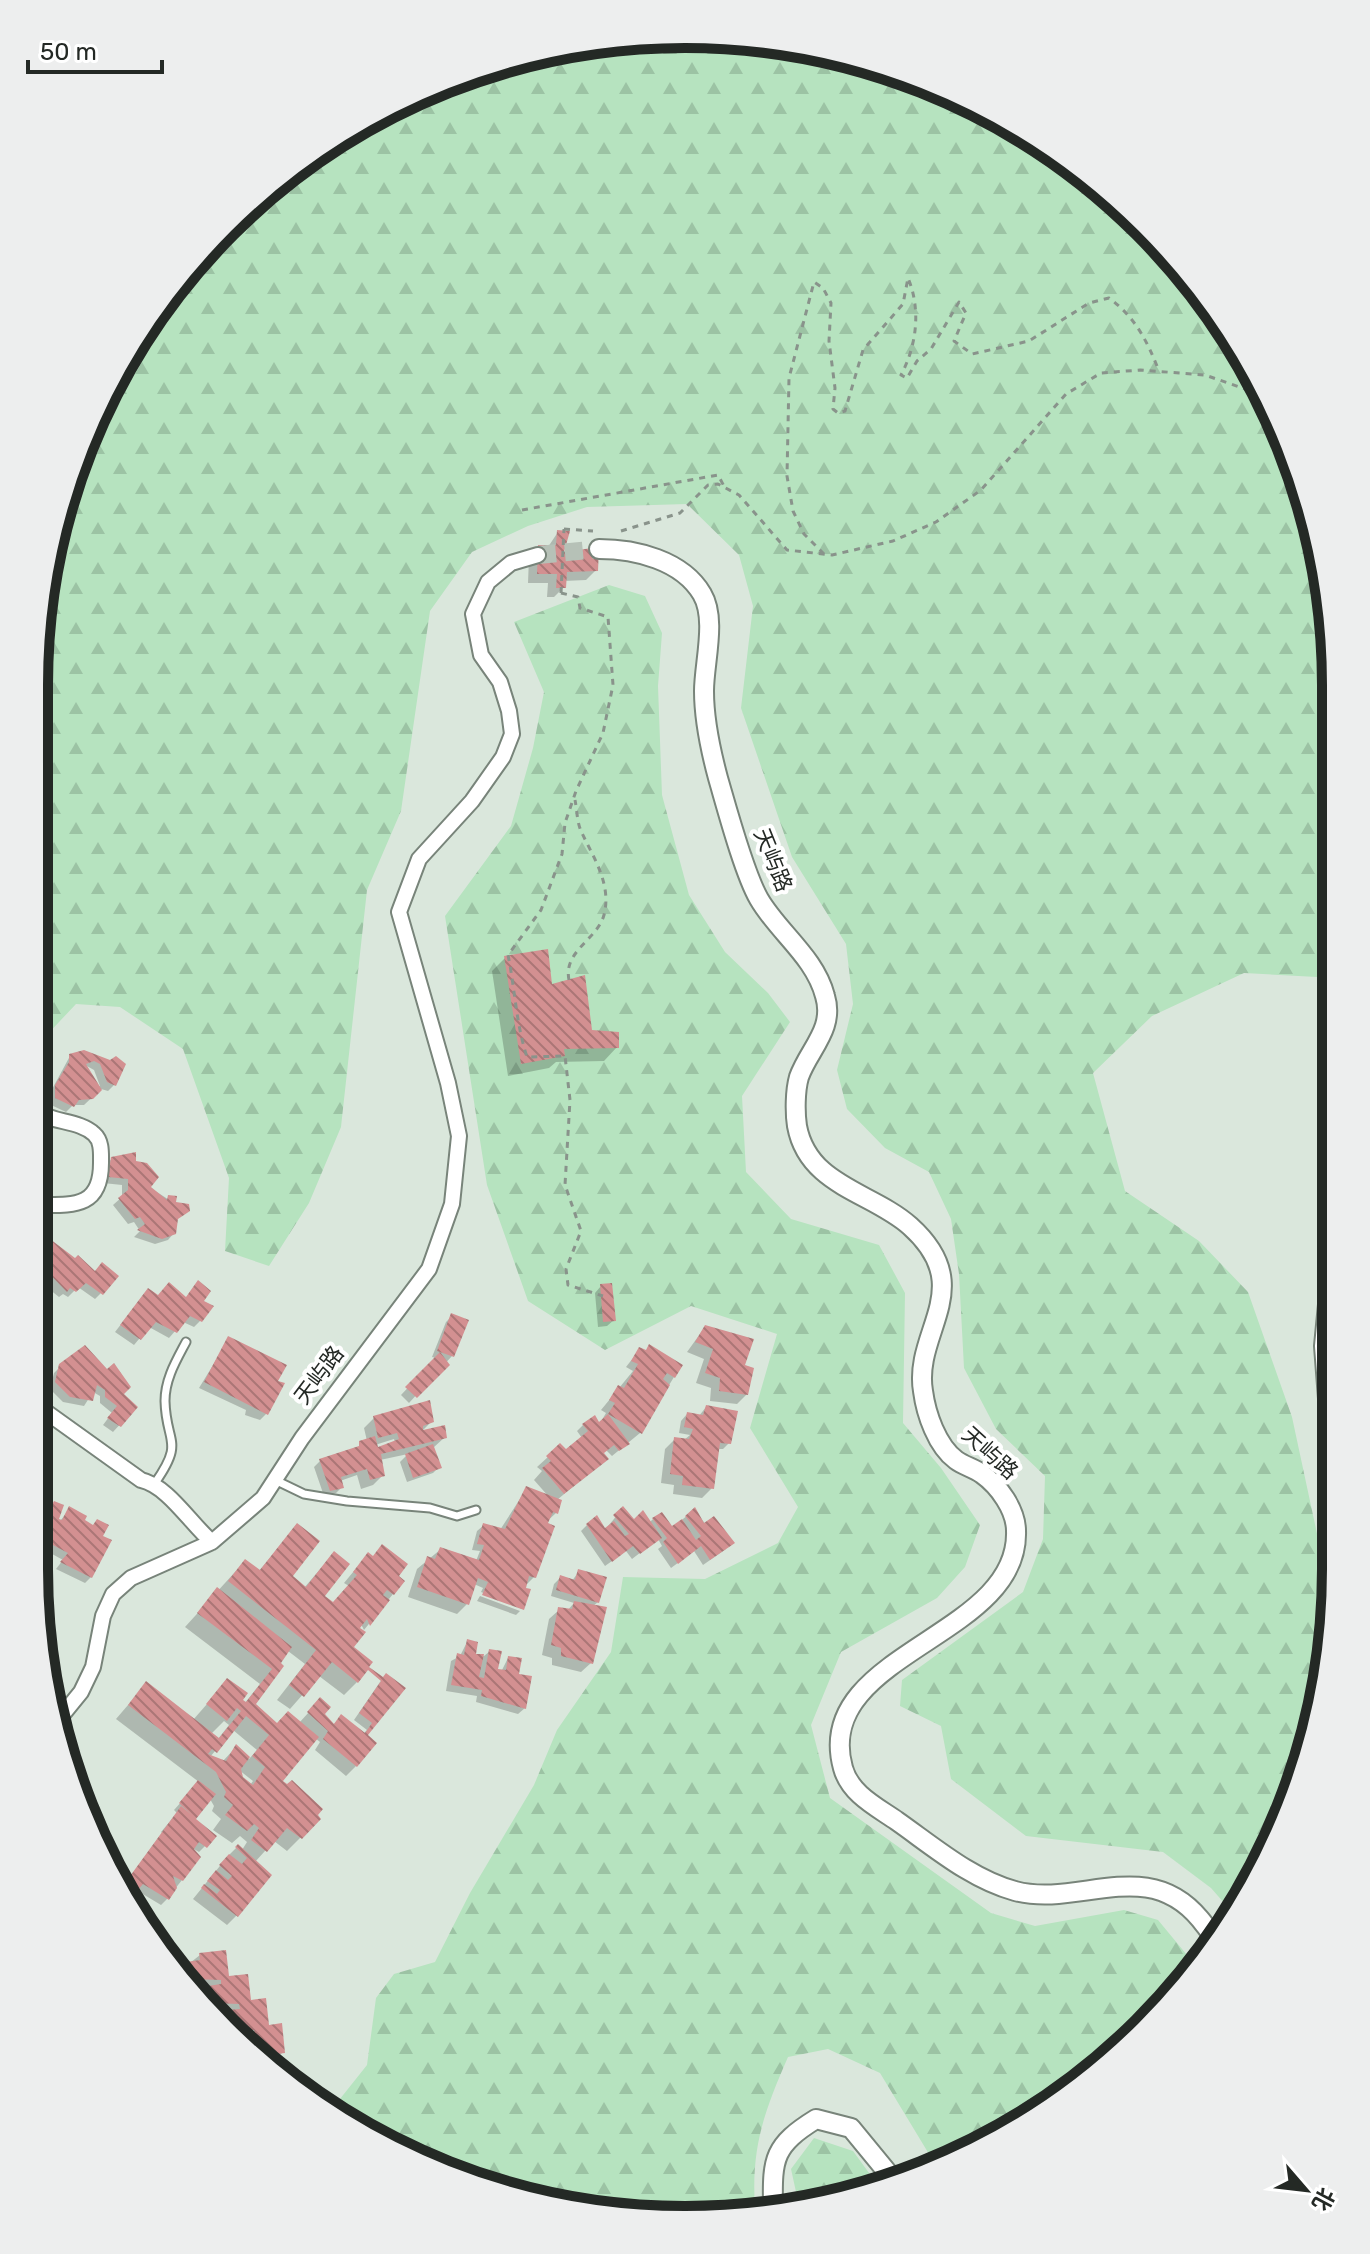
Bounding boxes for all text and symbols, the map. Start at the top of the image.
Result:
scale bar [28,24,162,74]
text: 50 m [40,38,97,66]
street label: 天屿路 [748,824,798,896]
street label: 天屿路 [288,1341,350,1409]
street label: 天屿路 [956,1421,1024,1485]
north arrow [1266,2150,1346,2230]
text: 北 [1306,2183,1340,2215]

